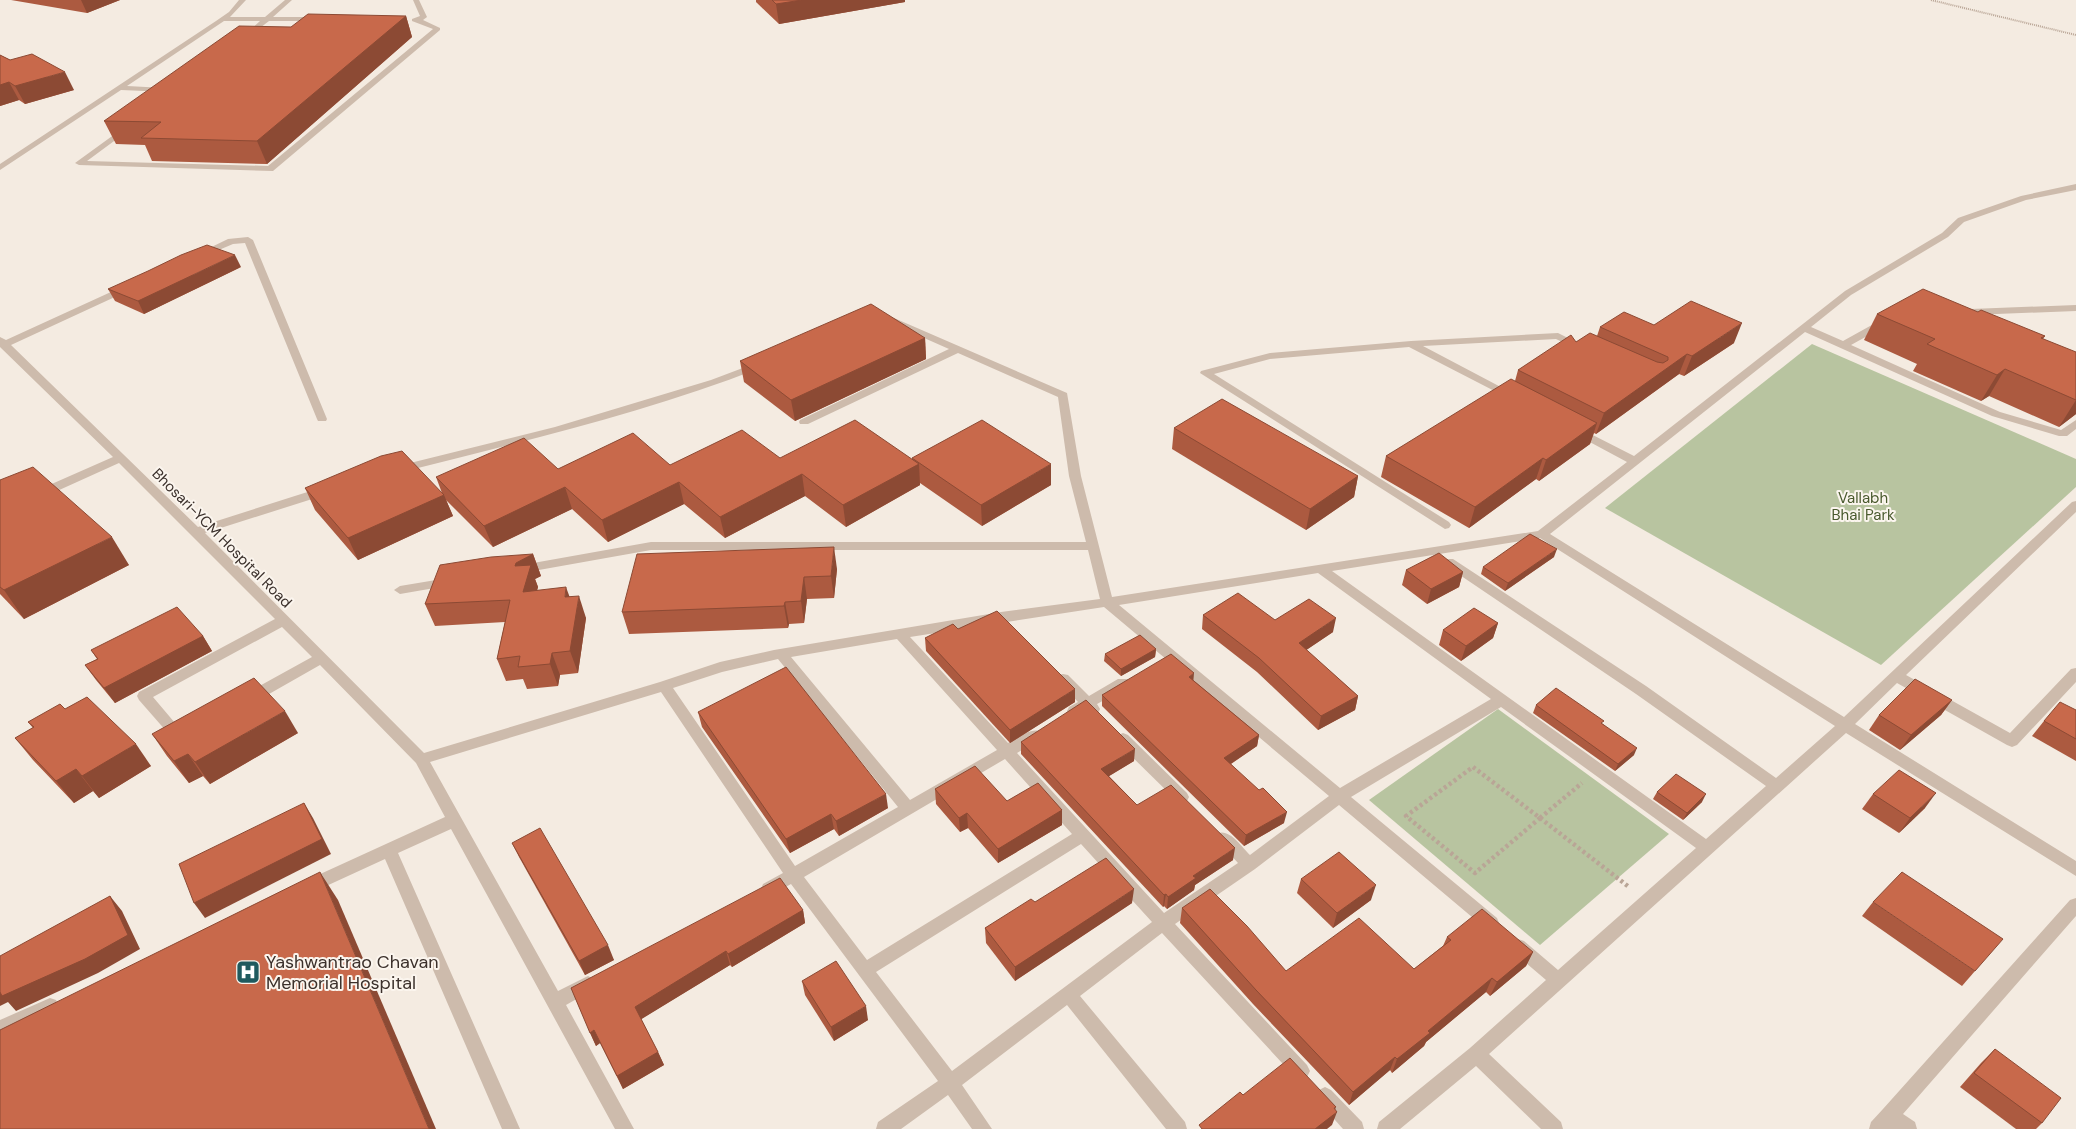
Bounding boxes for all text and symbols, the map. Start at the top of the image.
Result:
street label: Bhosari-YCM Hospital Road [148,464,296,612]
park label: Vallabh Bhai Park [1831,488,1895,525]
place label: Yashwantrao Chavan Memorial Hospital [266,950,439,995]
hospital icon: Yashwantrao Chavan Memorial Hospital [235,959,261,985]

